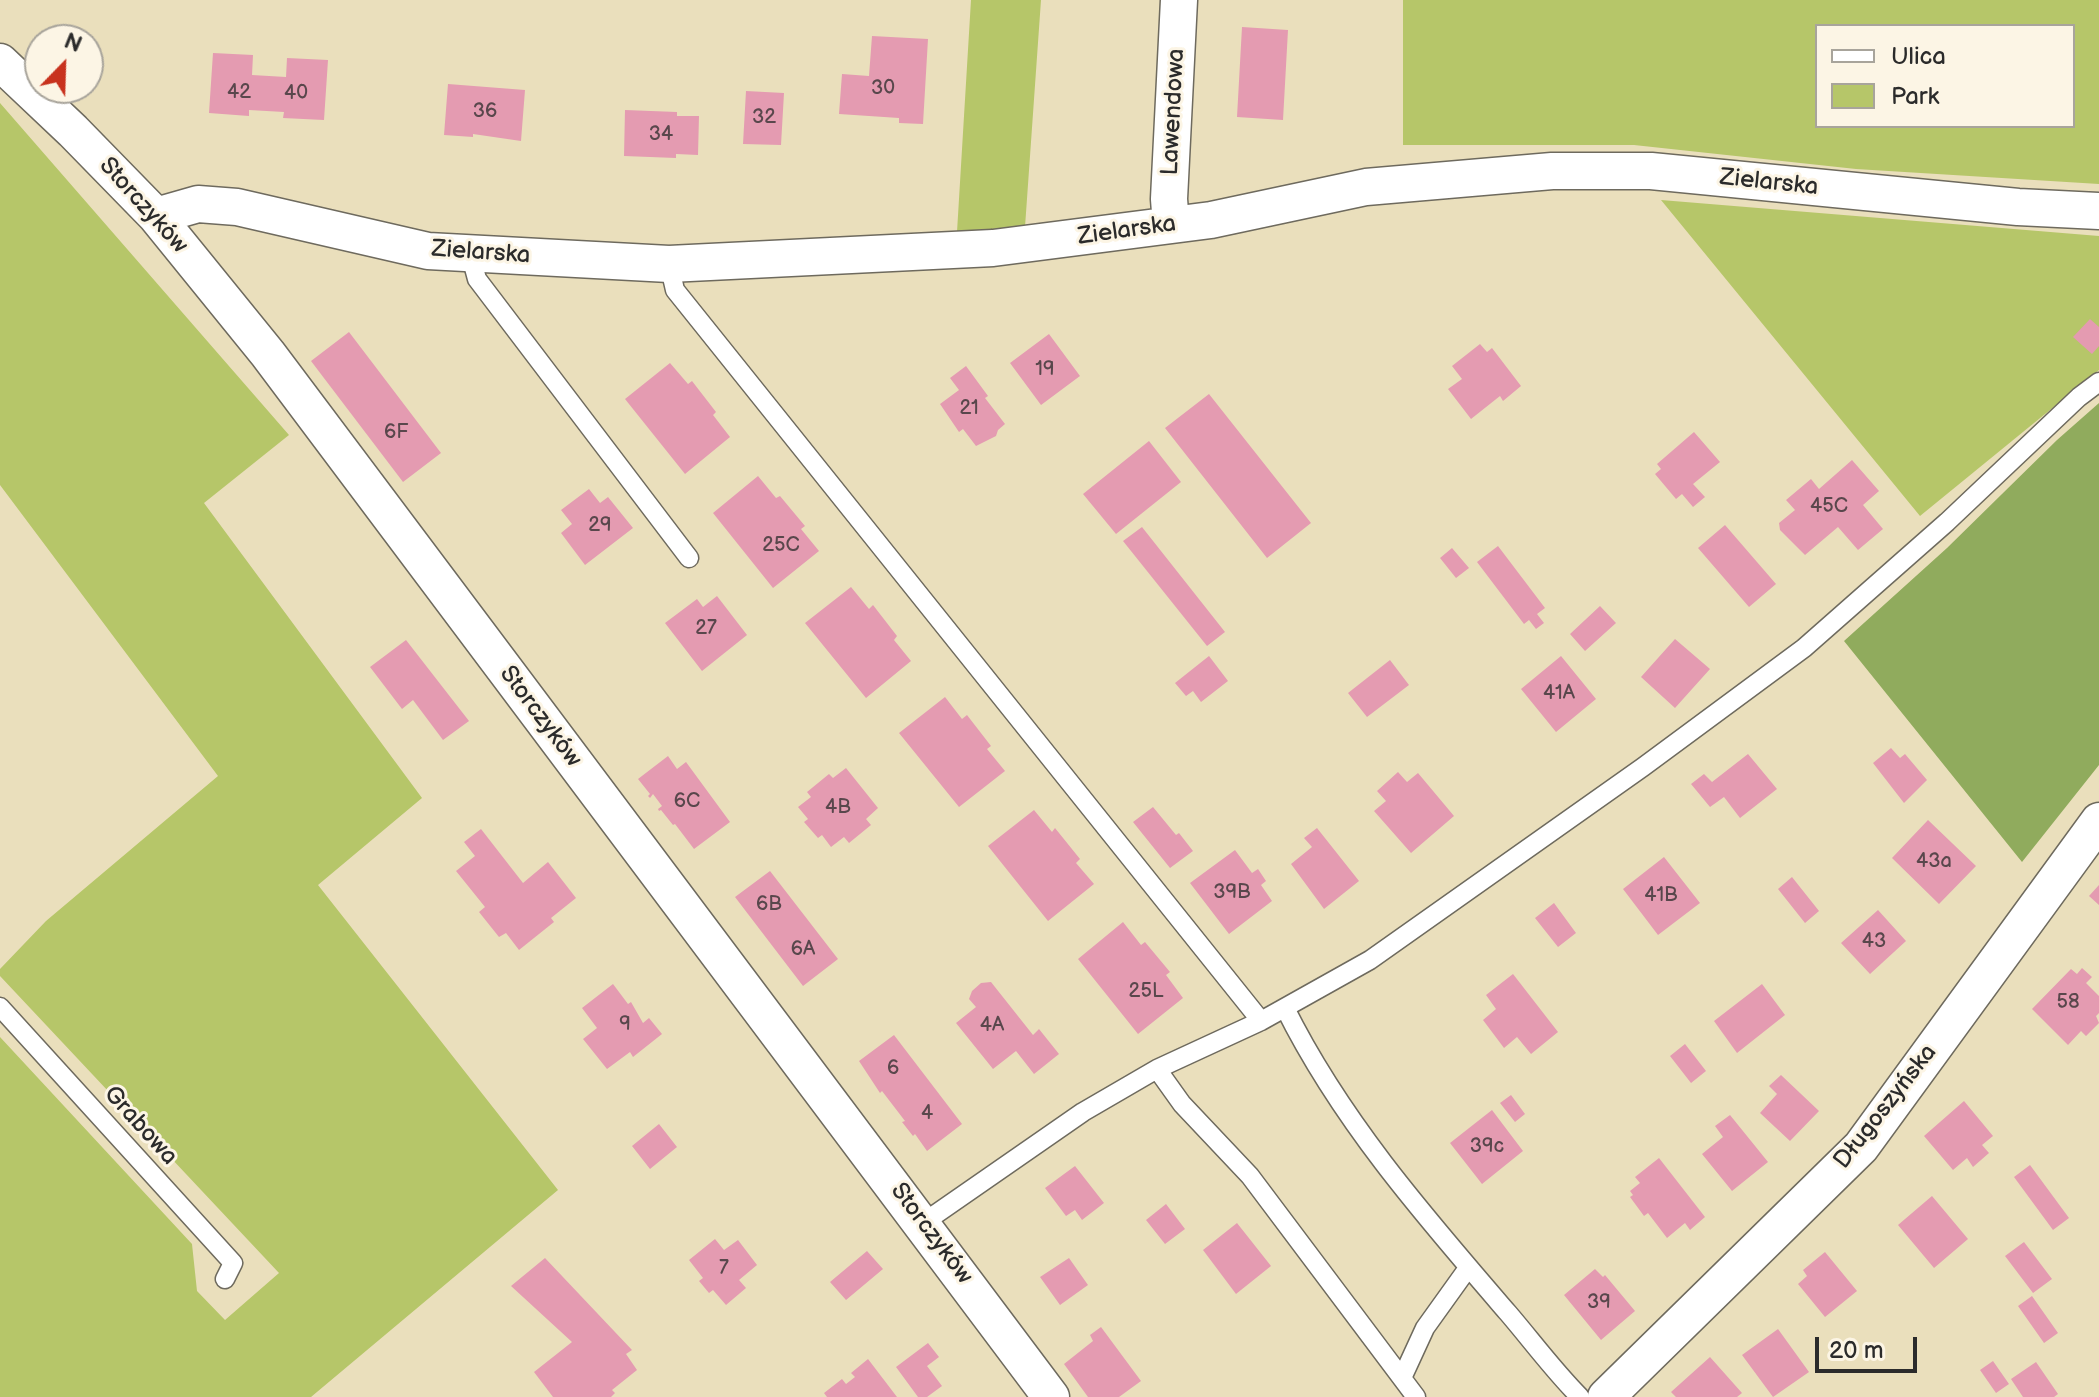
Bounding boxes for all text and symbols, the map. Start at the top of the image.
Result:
north arrow [24,24,104,104]
legend [1815,24,2075,128]
text: N [60,28,86,59]
text: Ulica [1891,42,1946,71]
street label: Lawendowa [1156,48,1192,176]
house number: 30 [871,77,895,101]
house number: 42 [227,81,251,105]
house number: 40 [284,82,308,106]
text: Park [1891,82,1939,111]
house number: 36 [473,100,497,124]
house number: 32 [752,106,776,130]
house number: 34 [649,123,673,147]
street label: Storczyków [92,152,194,260]
street label: Zielarska [1718,164,1820,202]
street label: Zielarska [1076,210,1178,252]
street label: Zielarska [431,235,531,271]
house number: 19 [1035,358,1055,382]
house number: 21 [959,397,979,421]
house number: 6F [384,421,408,445]
house number: 45C [1810,495,1848,519]
house number: 29 [588,514,612,538]
house number: 25C [762,534,800,558]
house number: 27 [695,617,717,641]
street label: Storczyków [493,661,587,773]
house number: 41A [1543,682,1575,706]
house number: 6C [674,790,700,814]
house number: 4B [825,796,851,820]
house number: 43a [1916,850,1952,874]
house number: 39B [1213,881,1251,905]
house number: 41B [1644,884,1678,908]
house number: 6B [756,893,782,917]
house number: 43 [1862,930,1886,954]
house number: 6A [791,938,815,962]
house number: 25L [1129,980,1163,1004]
house number: 58 [2056,991,2080,1015]
house number: 9 [619,1013,631,1037]
house number: 4A [980,1014,1004,1038]
street label: Długoszyńska [1829,1039,1943,1175]
house number: 6 [887,1057,899,1081]
street label: Grabowa [97,1081,183,1171]
house number: 4 [921,1102,933,1126]
house number: 39c [1470,1135,1504,1159]
street label: Storczyków [884,1178,978,1290]
house number: 7 [719,1257,729,1281]
house number: 39 [1587,1291,1611,1315]
scale bar [1819,1321,1921,1371]
text: 20 m [1829,1336,1884,1365]

